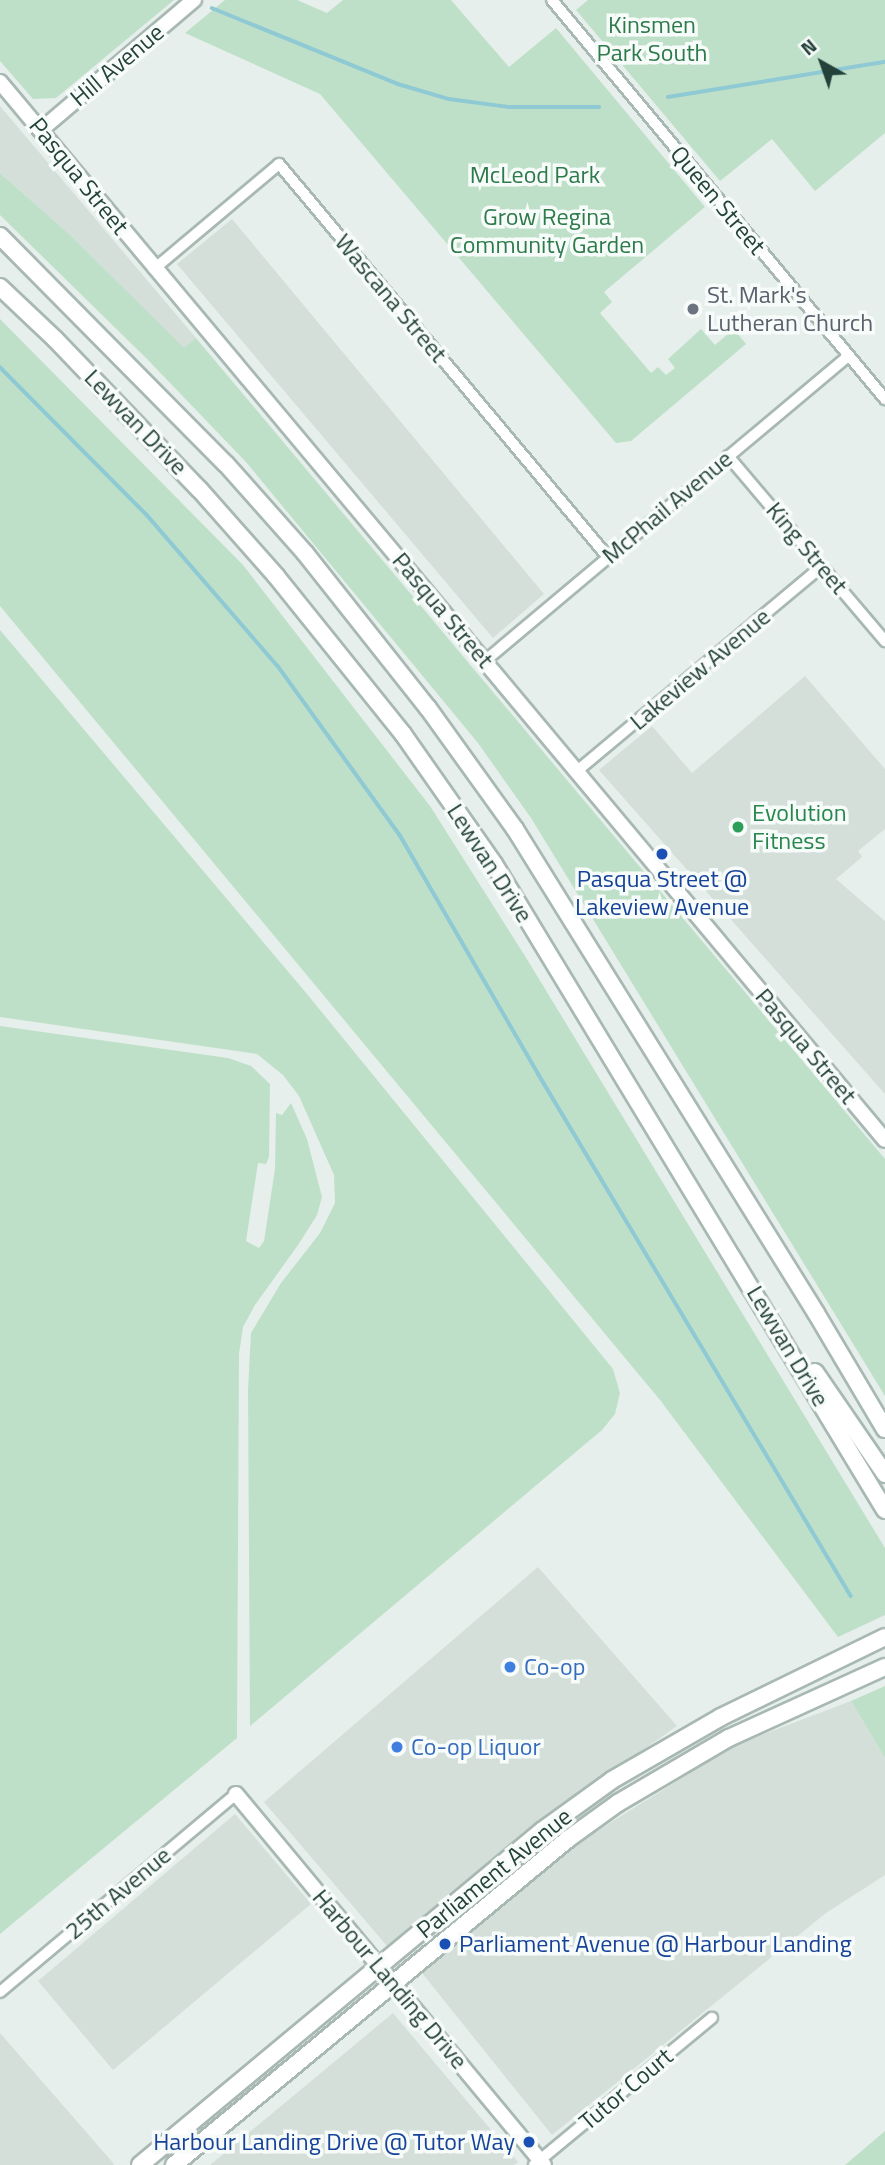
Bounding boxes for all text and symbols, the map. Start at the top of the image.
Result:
park label: Kinsmen Park South [597,11,707,67]
street label: Hill Avenue [65,18,169,112]
north arrow [787,28,857,98]
text: N [794,31,823,62]
street label: Pasqua Street [23,112,135,240]
street label: Queen Street [664,140,772,260]
park label: McLeod Park [470,161,600,189]
park label: Grow Regina Community Garden [450,203,644,259]
street label: Wascana Street [329,228,453,368]
place label: St. Mark's Lutheran Church [707,281,873,337]
marker: St. Mark's Lutheran Church [685,301,701,317]
street label: Lewvan Drive [79,363,193,481]
street label: McPhail Avenue [596,444,738,570]
street label: King Street [760,496,854,600]
street label: Pasqua Street [386,546,500,674]
street label: Lakeview Avenue [624,602,776,736]
street label: Lewvan Drive [441,798,539,928]
place label: Evolution Fitness [752,799,847,855]
marker: Evolution Fitness [730,819,746,835]
marker: Pasqua Street @ Lakeview Avenue [654,846,670,862]
place label: Pasqua Street @ Lakeview Avenue [575,865,749,921]
street label: Pasqua Street [749,982,863,1110]
street label: Lewvan Drive [741,1280,835,1412]
place label: Co-op [524,1653,585,1681]
marker: Co-op [502,1659,518,1675]
place label: Co-op Liquor [411,1733,541,1761]
marker: Co-op Liquor [389,1739,405,1755]
street label: Parliament Avenue [411,1802,577,1944]
street label: 25th Avenue [60,1841,176,1945]
street label: Harbour Landing Drive [306,1883,474,2075]
place label: Parliament Avenue @ Harbour Landing [459,1930,852,1958]
marker: Parliament Avenue @ Harbour Landing [437,1936,453,1952]
street label: Tutor Court [573,2042,679,2136]
place label: Harbour Landing Drive @ Tutor Way [153,2128,515,2156]
marker: Harbour Landing Drive @ Tutor Way [521,2134,537,2150]

